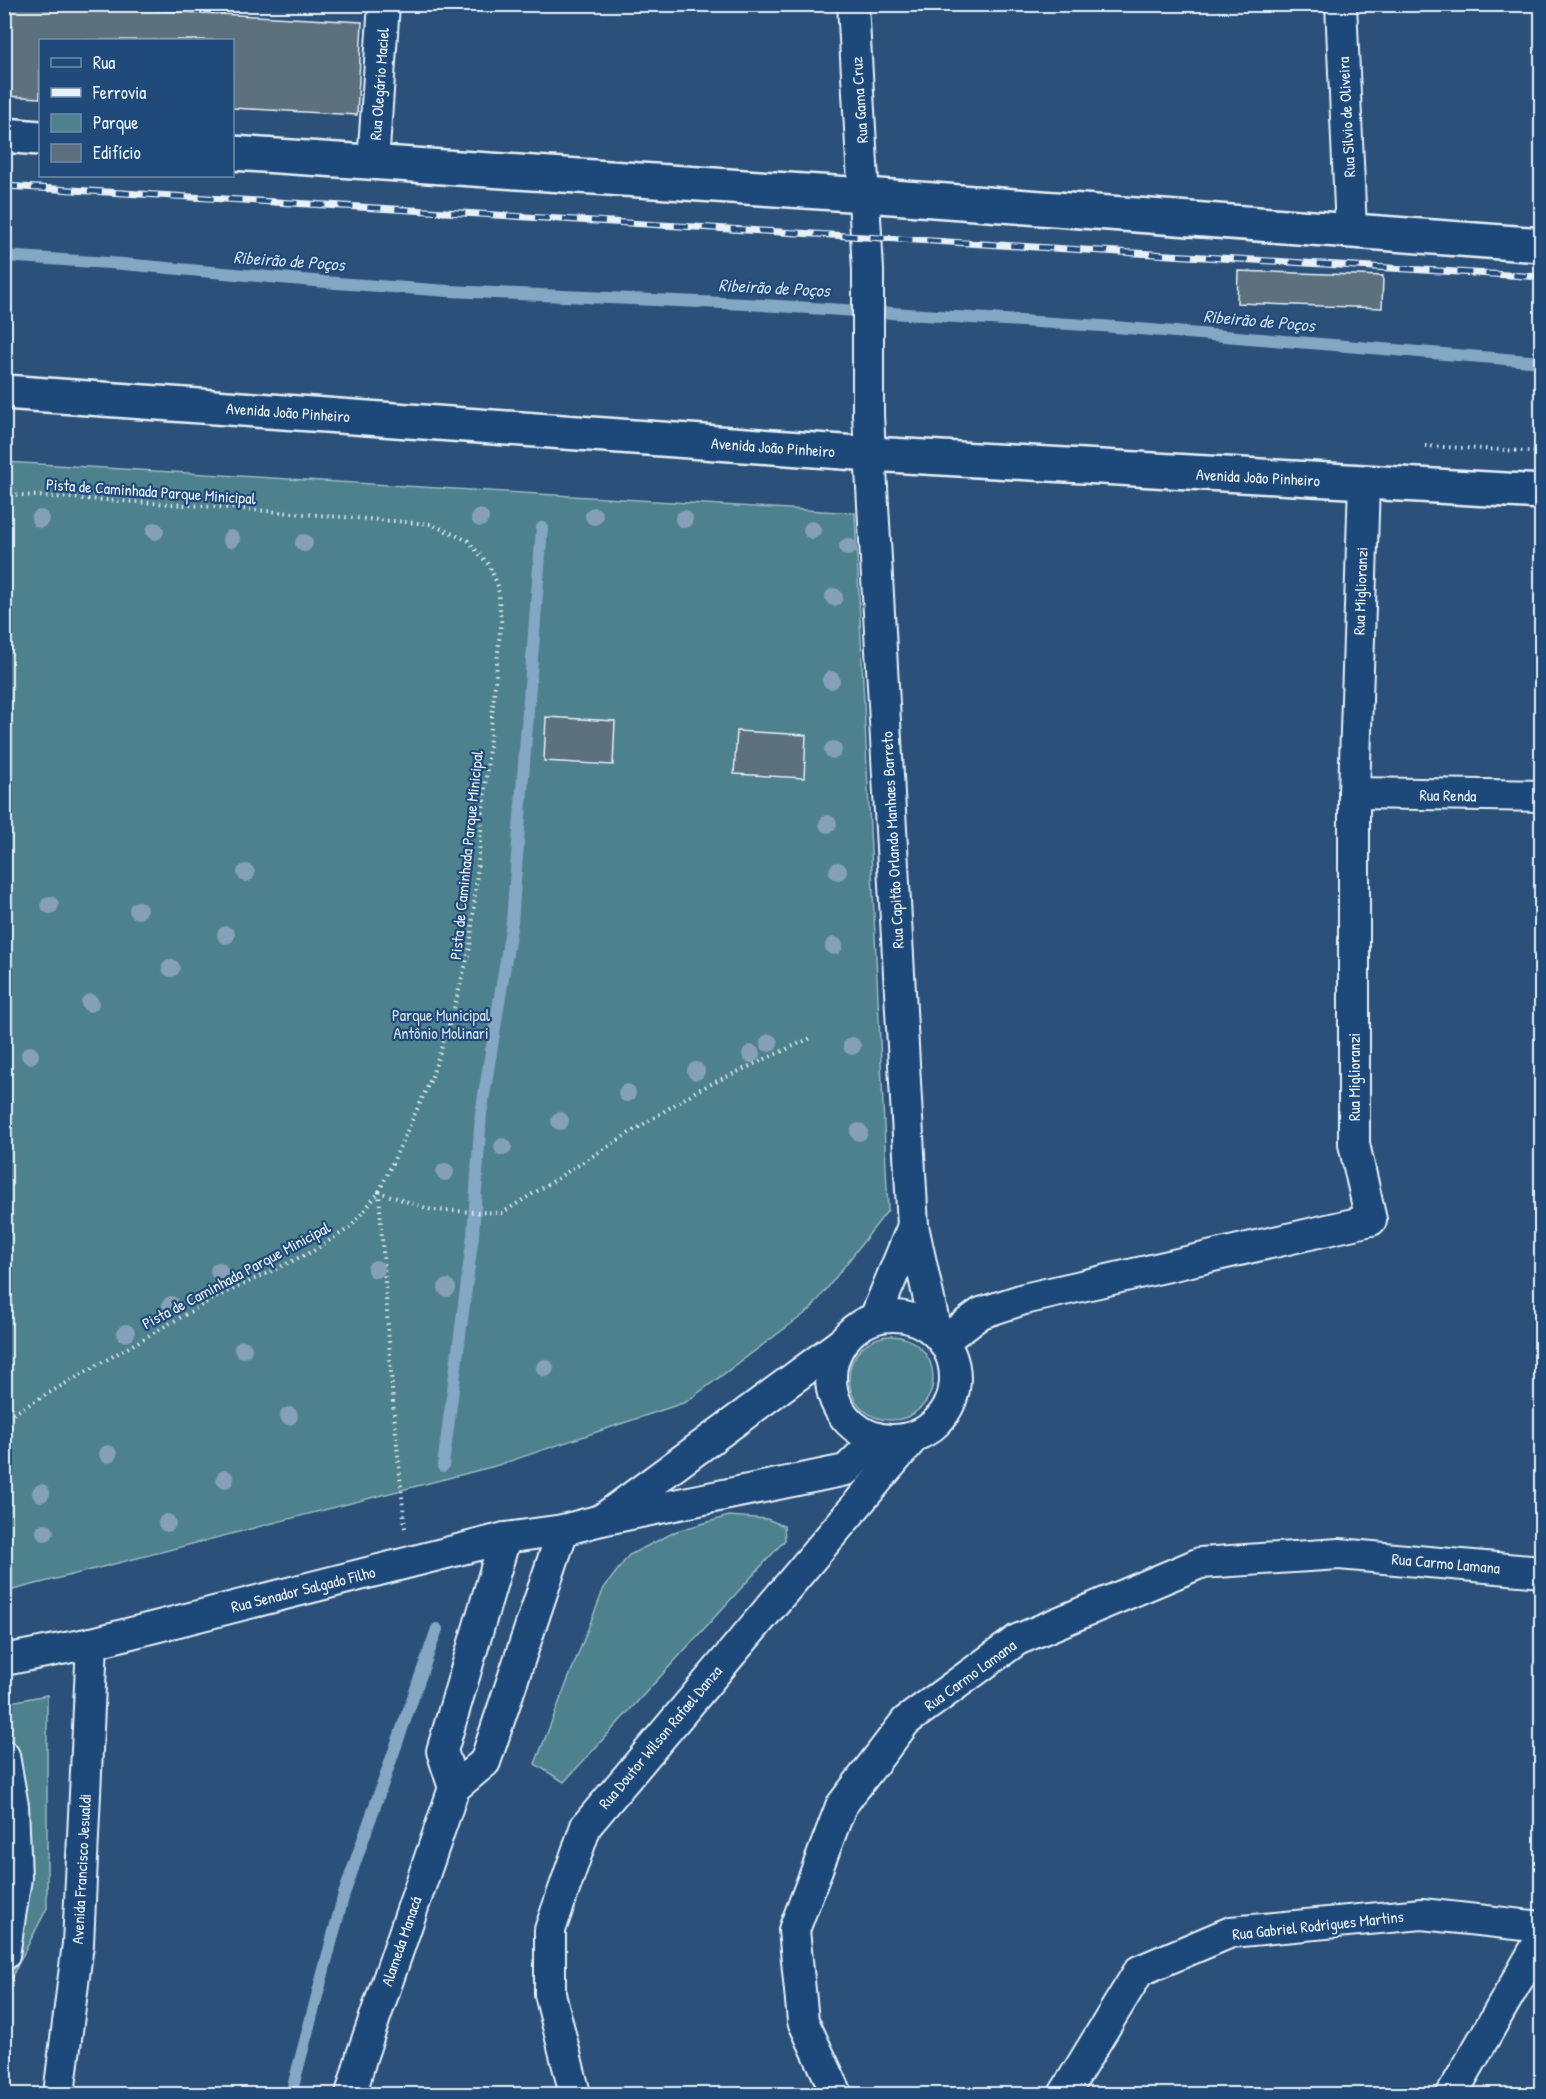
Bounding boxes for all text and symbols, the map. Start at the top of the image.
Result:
street label: Rua Olegário Maciel [364,26,394,141]
legend [39,39,234,177]
text: Rua [93,50,115,75]
street label: Rua Gama Cruz [845,56,873,144]
street label: Rua Silvio de Oliveira [1332,56,1360,178]
text: Ferrovia [92,80,146,105]
text: Parque [93,110,138,135]
text: Edifício [93,140,141,165]
water label: Ribeirão de Poços [232,244,348,277]
water label: Ribeirão de Poços [718,272,832,303]
water label: Ribeirão de Poços [1202,303,1318,338]
street label: Avenida João Pinheiro [225,397,351,427]
street label: Avenida João Pinheiro [710,432,836,462]
street label: Avenida João Pinheiro [1195,463,1321,491]
street label: Pista de Caminhada Parque Minicipal [45,473,257,509]
street label: Rua Miglioranzi [1347,547,1373,635]
street label: Rua Capitão Orlando Manhaes Barreto [875,730,909,949]
street label: Pista de Caminhada Parque Minicipal [444,749,488,961]
street label: Rua Renda [1419,784,1477,806]
park label: Parque Municipal Antônio Molinari [392,1004,491,1044]
street label: Rua Miglioranzi [1343,1033,1365,1121]
street label: Pista de Caminhada Parque Minicipal [138,1216,335,1334]
street label: Rua Carmo Lamana [1391,1547,1501,1579]
street label: Rua Senador Salgado Filho [229,1560,378,1618]
street label: Rua Carmo Lamana [920,1634,1020,1716]
street label: Rua Doutor Wilson Rafael Danza [593,1661,727,1813]
street label: Avenida Francisco Jesualdi [66,1793,96,1945]
street label: Alameda Manacá [375,1893,427,1989]
street label: Rua Gabriel Rodrigues Martins [1231,1905,1405,1945]

